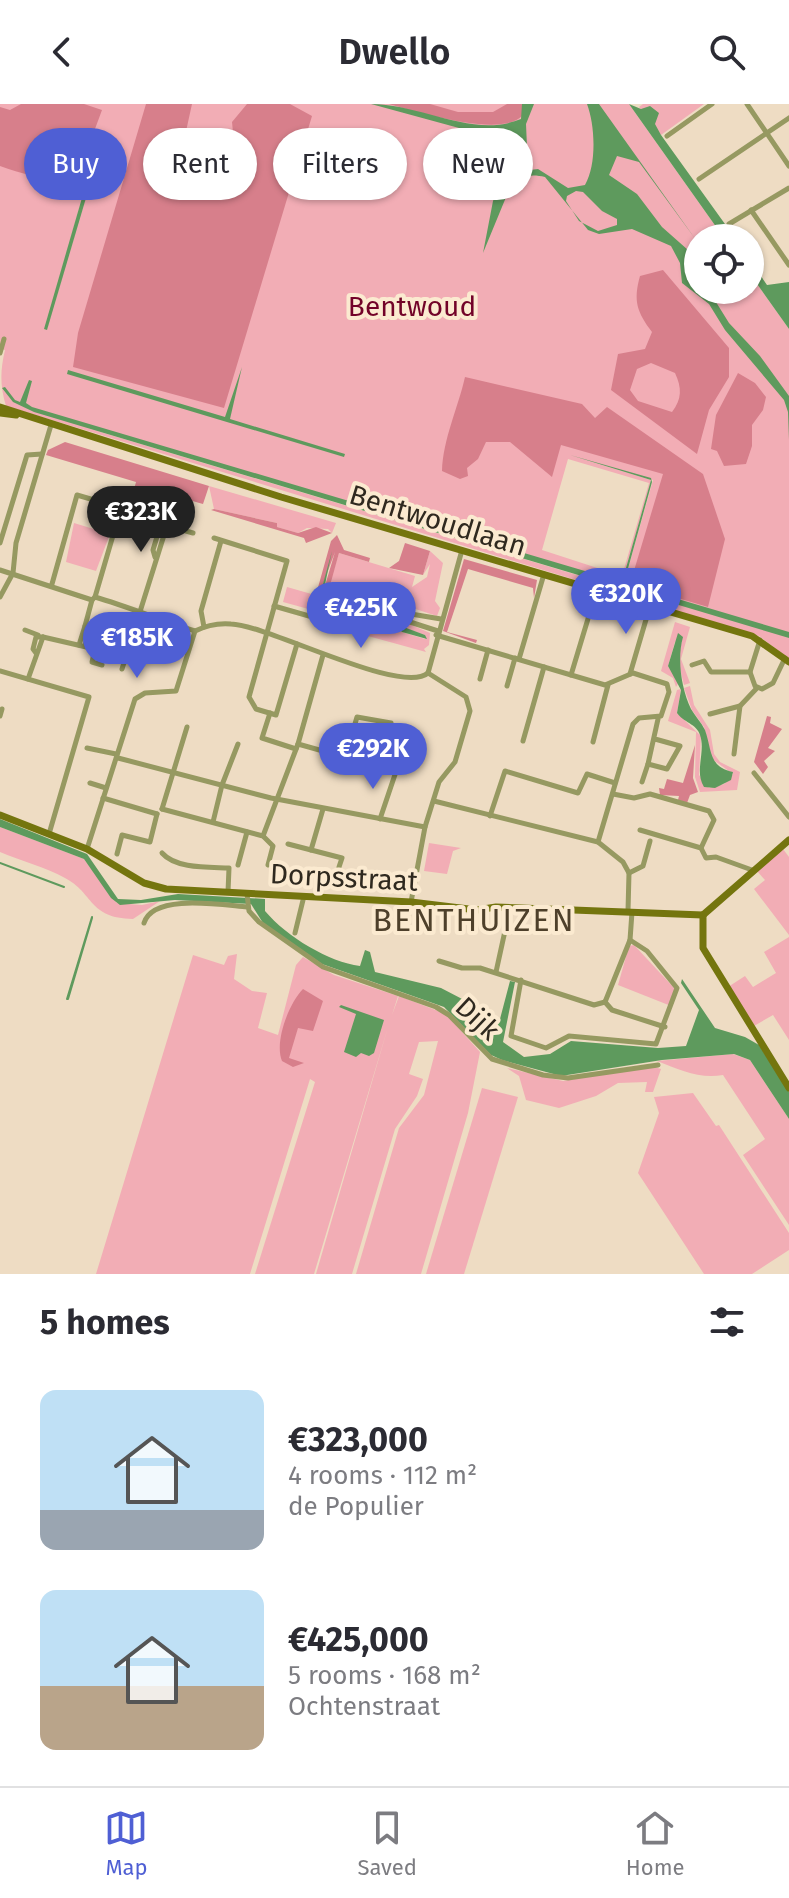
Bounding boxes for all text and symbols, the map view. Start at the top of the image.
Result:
icon: back [40,30,84,74]
text: Dwello [338,30,451,74]
icon: search [705,30,749,74]
chip: Buy [24,128,127,200]
chip: Rent [143,128,257,200]
chip: Filters [273,128,407,200]
chip: New [423,128,533,200]
map controls [684,224,764,304]
button: locate [684,224,764,304]
park label: Bentwoud [348,290,476,323]
street label: Bentwoudlaan [345,478,530,563]
pin: €323K [85,486,197,554]
text: €323K [105,496,177,527]
pin: €320K [570,568,682,636]
text: €320K [589,578,663,609]
pin: €425K [305,582,417,650]
text: €425K [325,592,397,623]
pin: €185K [81,612,193,680]
text: €185K [101,622,173,653]
pin: €292K [317,723,429,791]
text: €292K [337,733,409,764]
street label: Dorpsstraat [269,857,420,898]
district label: BENTHUIZEN [372,901,576,939]
street label: Dijk [449,990,507,1047]
icon: filters [705,1300,749,1344]
text: 5 homes [40,1302,170,1343]
text: €323,000 [288,1419,428,1460]
icon: home [104,1422,200,1518]
text: 4 rooms · 112 m² [288,1460,477,1491]
text: de Populier [288,1491,424,1522]
text: €425,000 [288,1619,429,1660]
icon: home [104,1622,200,1718]
text: 5 rooms · 168 m² [288,1660,481,1691]
text: Ochtenstraat [288,1691,440,1722]
tab: Map [104,1806,148,1881]
tab: Saved [357,1806,417,1881]
tab: Home [626,1806,685,1881]

